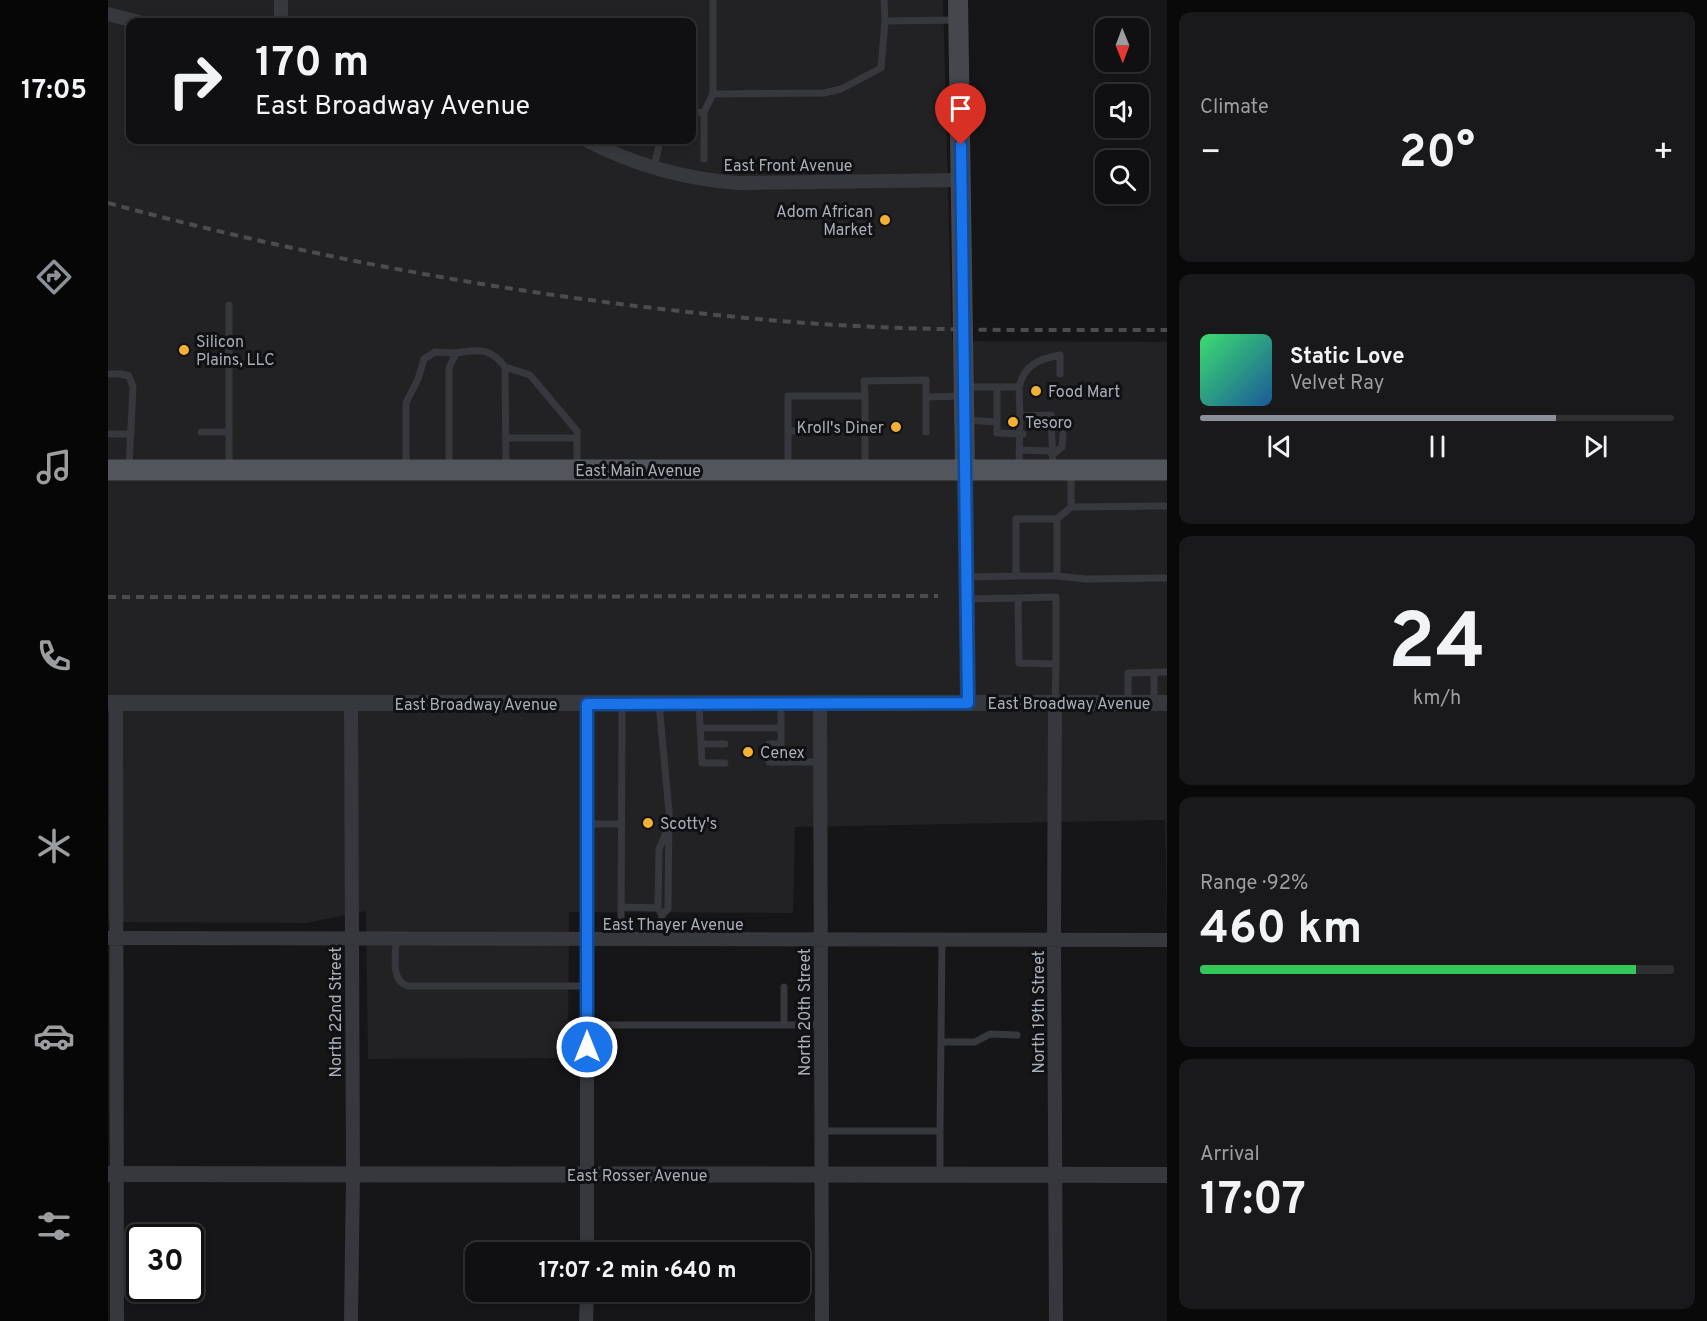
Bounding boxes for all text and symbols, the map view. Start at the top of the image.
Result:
north arrow [1095,18,1149,72]
map controls [1095,18,1149,204]
text: 170 m [255,38,369,91]
icon: right [156,42,234,120]
text: 17:05 [21,74,87,108]
pin [935,83,986,145]
button: sound [1095,84,1149,138]
text: East Broadway Avenue [255,90,530,124]
icon: arrive [944,92,977,125]
text: Climate [1200,95,1269,121]
text: 20° [1399,126,1475,183]
text: − [1200,133,1221,175]
text: + [1653,133,1674,175]
button: search [1095,150,1149,204]
street label: East Front Avenue [724,157,852,177]
place label: Adom African Market [776,203,873,241]
marker: Adom African Market [878,213,892,227]
icon: directions [33,256,75,298]
place label: Silicon Plains, LLC [196,333,275,371]
marker: Silicon Plains, LLC [177,343,191,357]
text: Static Love [1290,344,1404,371]
text: Velvet Ray [1290,371,1384,397]
place label: Food Mart [1048,383,1120,403]
marker: Food Mart [1029,384,1043,398]
place label: Tesoro [1025,414,1072,434]
marker: Tesoro [1006,415,1020,429]
place label: Kroll's Diner [796,419,884,439]
marker: Kroll's Diner [889,420,903,434]
icon: previous [1263,430,1296,463]
icon: pause [1421,430,1454,463]
icon: next [1579,430,1612,463]
icon: music [33,446,75,488]
street label: East Main Avenue [575,462,701,482]
text: 24 [1388,597,1486,696]
icon: phone [33,635,75,677]
text: km/h [1413,686,1461,712]
street label: East Broadway Avenue [988,695,1150,715]
street label: East Broadway Avenue [395,696,557,716]
place label: Cenex [760,744,805,764]
marker: Cenex [741,745,755,759]
place label: Scotty's [660,815,717,835]
marker: Scotty's [641,816,655,830]
icon: climate [33,825,75,867]
text: Range · 92% [1200,871,1308,897]
text: 460 km [1200,902,1362,959]
street label: East Thayer Avenue [602,916,744,936]
street label: North 22nd Street [327,947,347,1077]
street label: North 20th Street [796,948,816,1076]
street label: North 19th Street [1030,950,1050,1074]
icon: car [33,1015,75,1057]
position arrow [555,1015,619,1079]
text: Arrival [1200,1142,1260,1168]
street label: East Rosser Avenue [567,1167,707,1187]
text: 17:07 [1200,1173,1306,1230]
icon: filters [33,1205,75,1247]
speed limit sign: 30 [126,1224,204,1302]
text: 17:07 · 2 min · 640 m [538,1258,737,1285]

